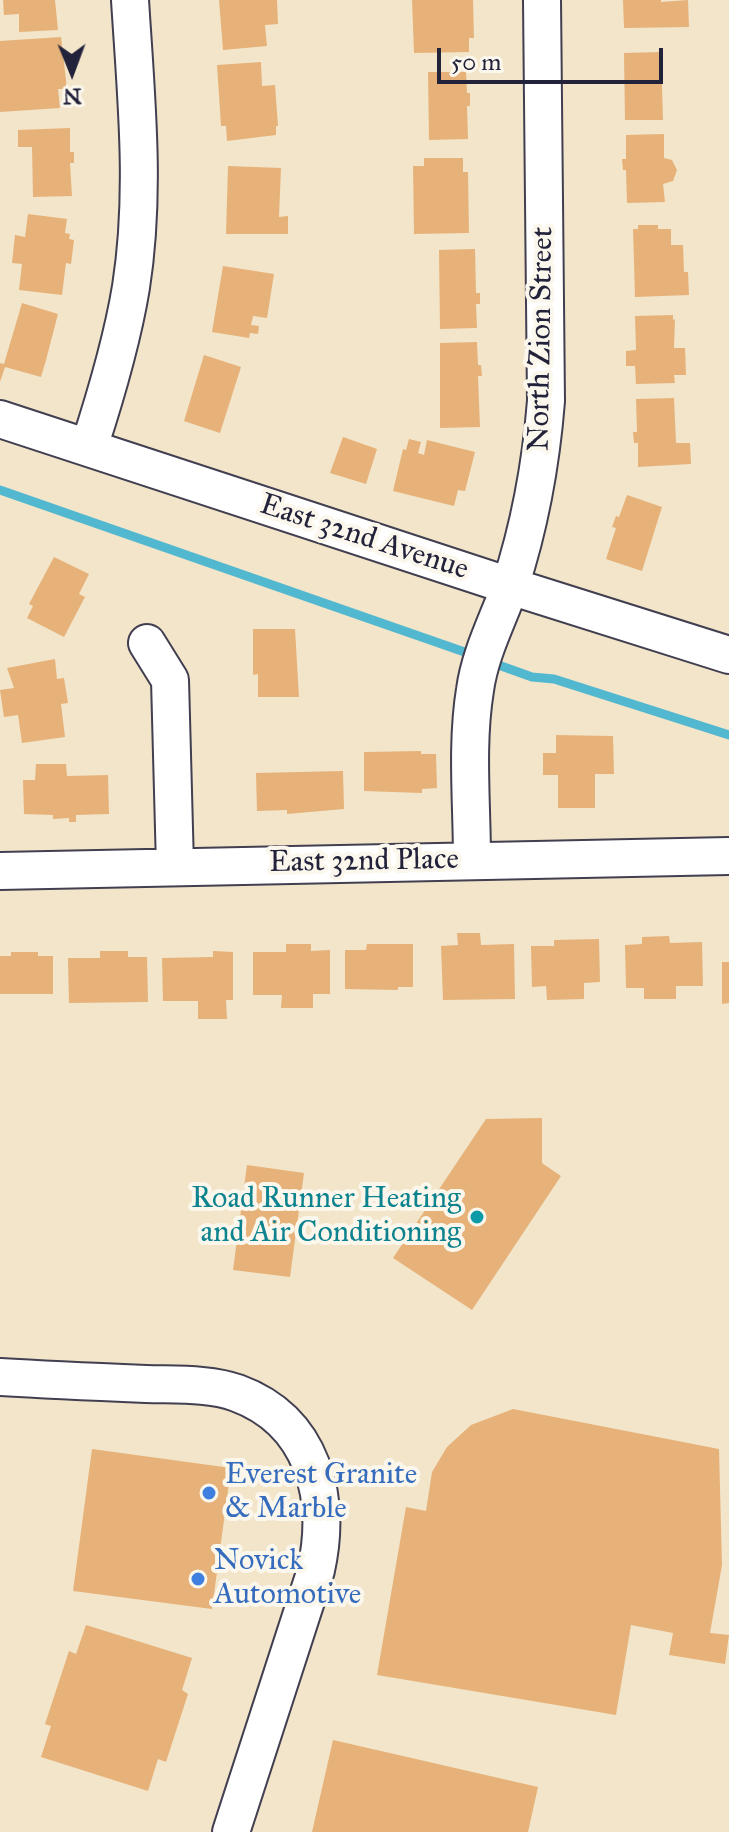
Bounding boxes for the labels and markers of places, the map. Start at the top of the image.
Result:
place label: Road Runner Heating and Air Conditioning [191,1182,461,1252]
marker: Road Runner Heating and Air Conditioning [468,1208,486,1226]
place label: Everest Granite & Marble [225,1458,417,1528]
marker: Everest Granite & Marble [200,1484,218,1502]
place label: Novick Automotive [214,1544,361,1614]
marker: Novick Automotive [189,1570,207,1588]

